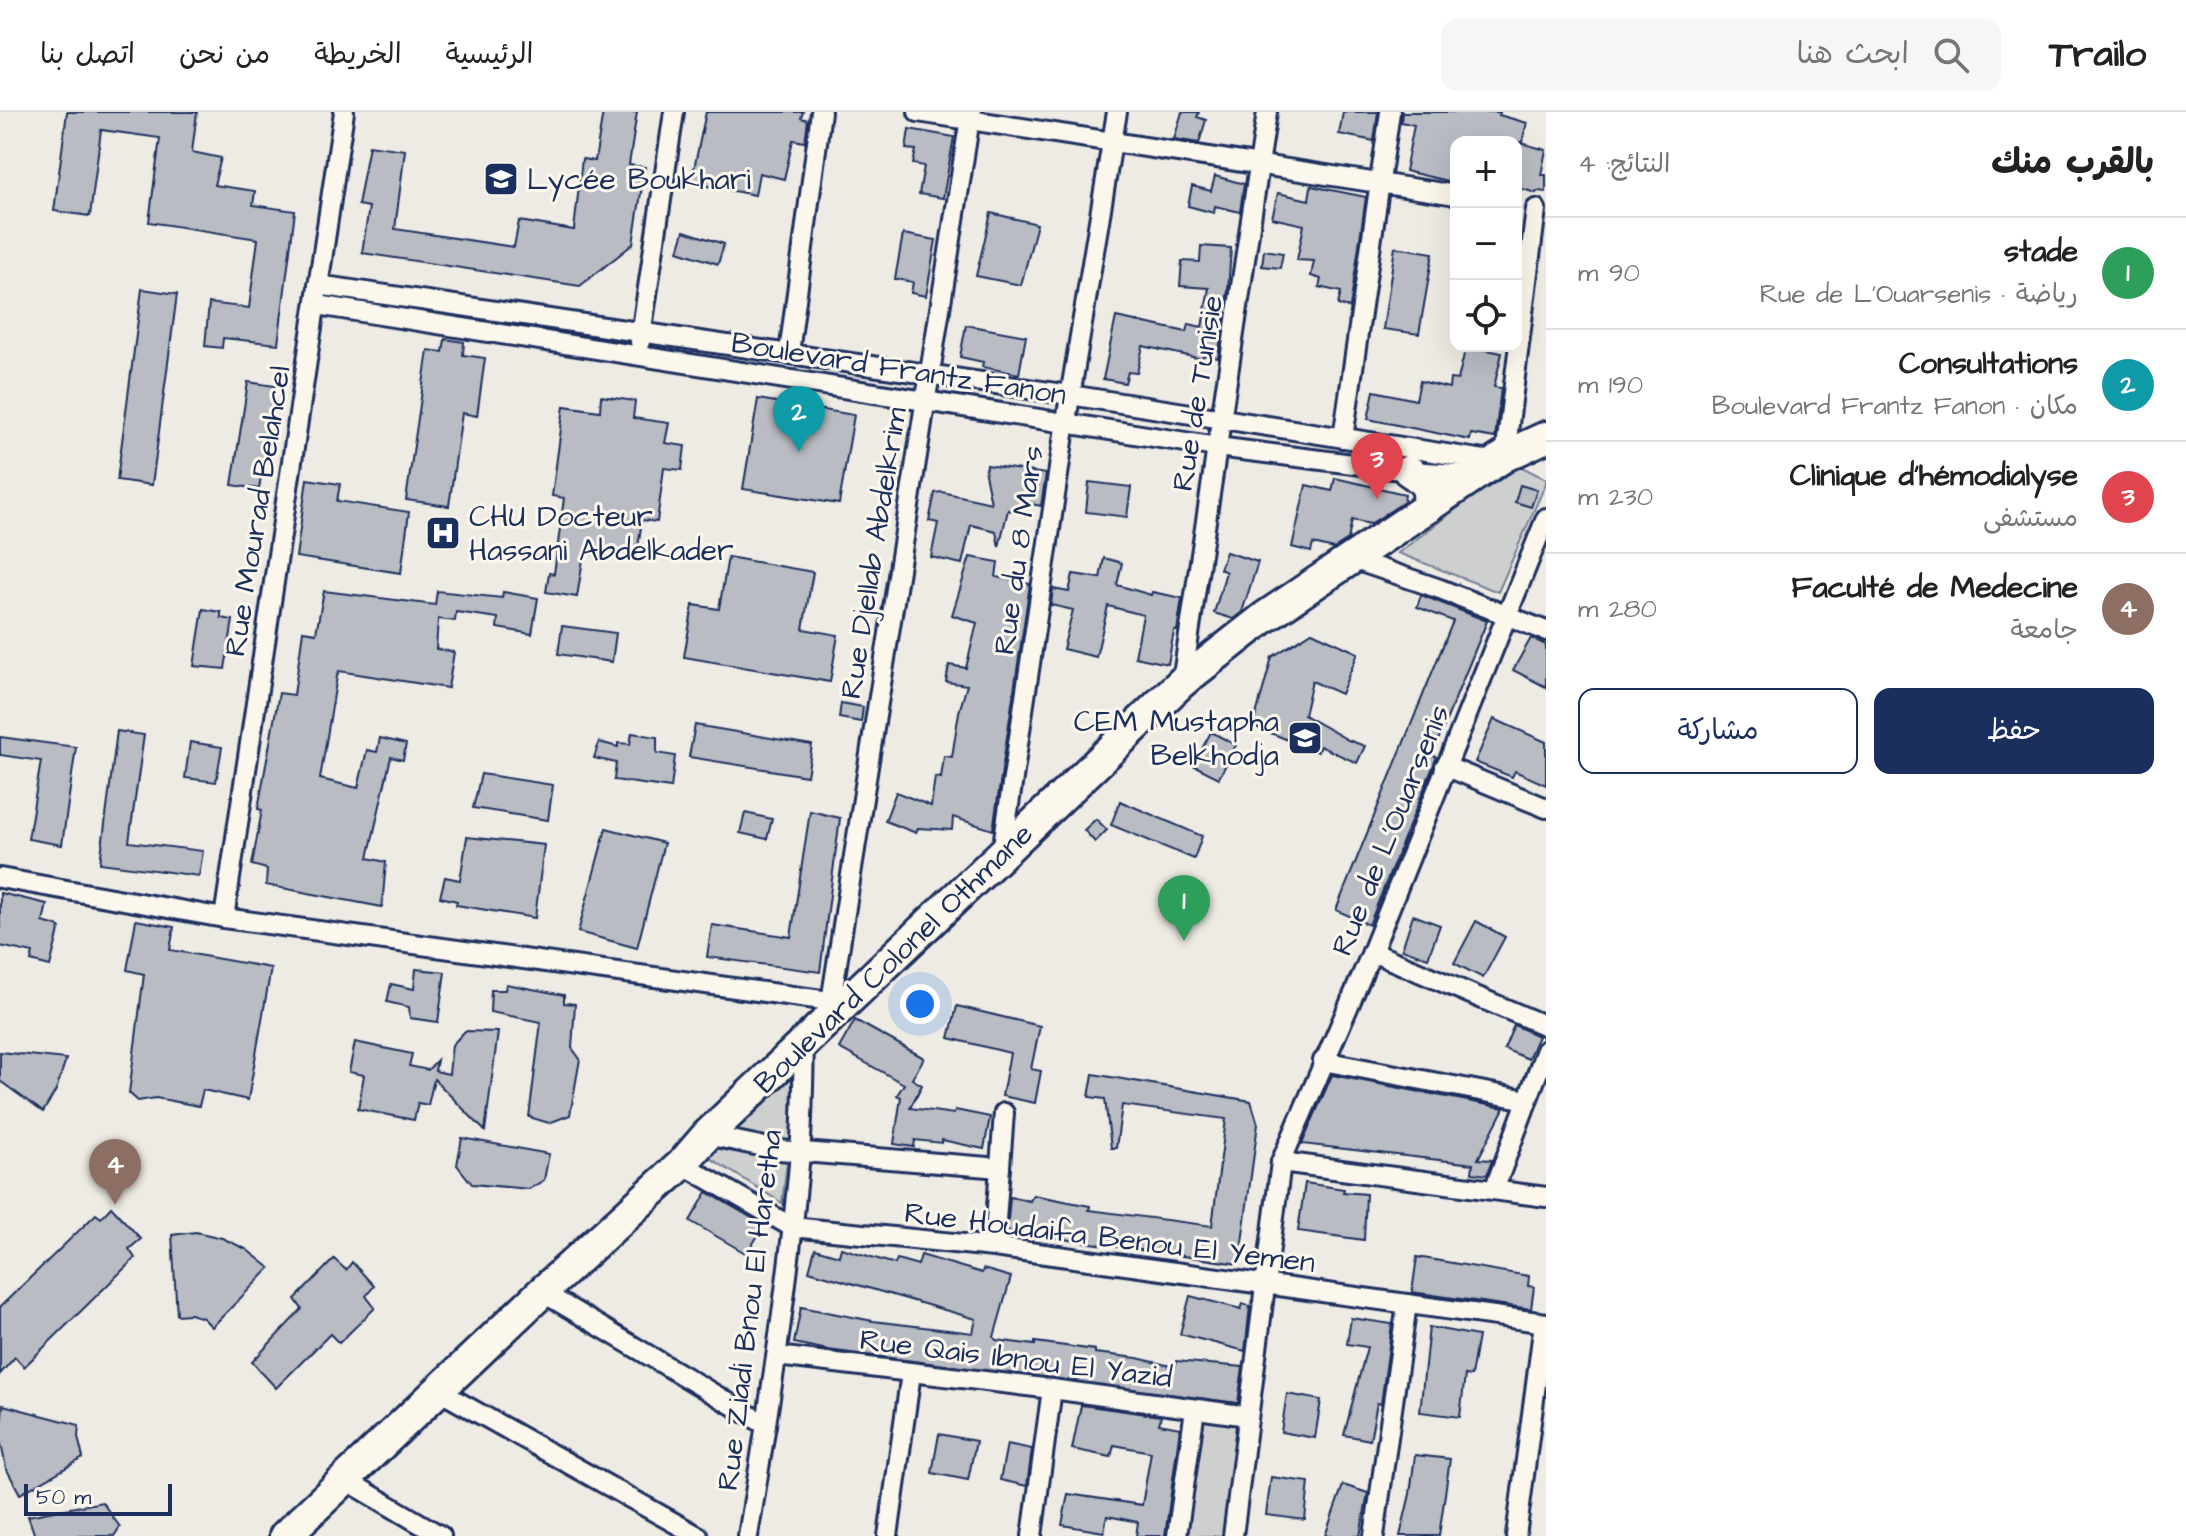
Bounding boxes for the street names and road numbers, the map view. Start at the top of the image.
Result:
street label: Rue de Tunisie [1162,292,1234,494]
street label: Boulevard Frantz Fanon [728,322,1069,416]
street label: Rue Mourad Belahcel [214,363,302,659]
street label: Rue Djellab Abdelkrim [830,404,918,702]
street label: Rue du 8 Mars [984,443,1054,657]
street label: Rue de L'Ouarsenis [1321,699,1460,962]
street label: Boulevard Colonel Othmane [745,814,1043,1104]
street label: Rue Ziadi Bnou El Haretha [707,1127,793,1493]
street label: Rue Houdaifa Benou El Yemen [902,1192,1318,1284]
street label: Rue Qais Ibnou El Yazid [857,1319,1174,1399]

